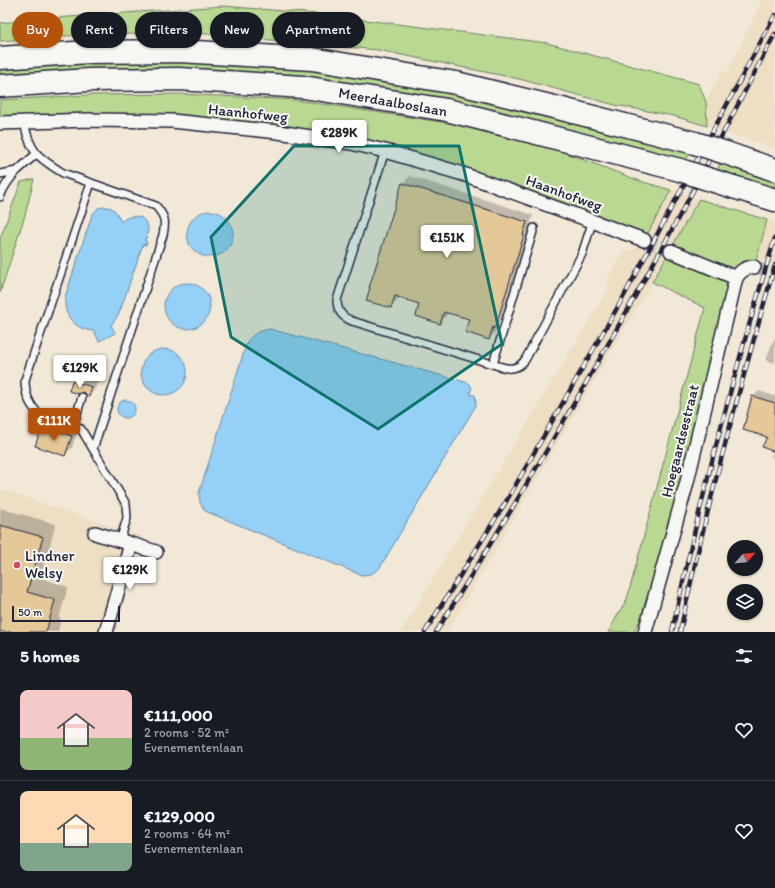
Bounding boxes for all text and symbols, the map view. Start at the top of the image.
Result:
chip: Buy [12,12,63,48]
chip: Rent [71,12,127,48]
chip: Filters [135,12,202,48]
chip: New [210,12,264,48]
chip: Apartment [272,12,365,48]
street label: Meerdaalboslaan [337,84,449,121]
street label: Haanhofweg [207,100,289,126]
pin: €289K [311,120,367,154]
text: €289K [321,125,357,140]
street label: Haanhofweg [523,171,605,215]
pin: €151K [419,225,475,259]
text: €151K [430,230,464,245]
pin: €129K [52,355,108,389]
text: €129K [62,360,98,375]
street label: Hoegaardsestraat [657,382,703,499]
pin: €111K [26,408,82,442]
text: €111K [37,413,71,428]
north arrow [727,540,763,576]
map controls [727,540,763,620]
place label: Lindner Welsy [25,547,75,582]
pin: €129K [102,557,158,591]
marker: Lindner Welsy [12,560,22,570]
text: €129K [112,562,148,577]
button: layers [727,584,763,620]
scale bar [12,604,120,623]
text: 50 m [18,606,42,619]
icon: filters [733,645,755,667]
text: 5 homes [20,646,80,666]
text: €111,000 [144,705,213,725]
icon: home [52,706,100,754]
icon: heart [733,719,755,741]
text: 2 rooms · 52 m² [144,725,229,740]
text: Evenementenlaan [144,740,243,755]
text: €129,000 [144,806,215,826]
icon: home [52,807,100,855]
icon: heart [733,820,755,842]
text: 2 rooms · 64 m² [144,826,230,841]
text: Evenementenlaan [144,841,243,856]

